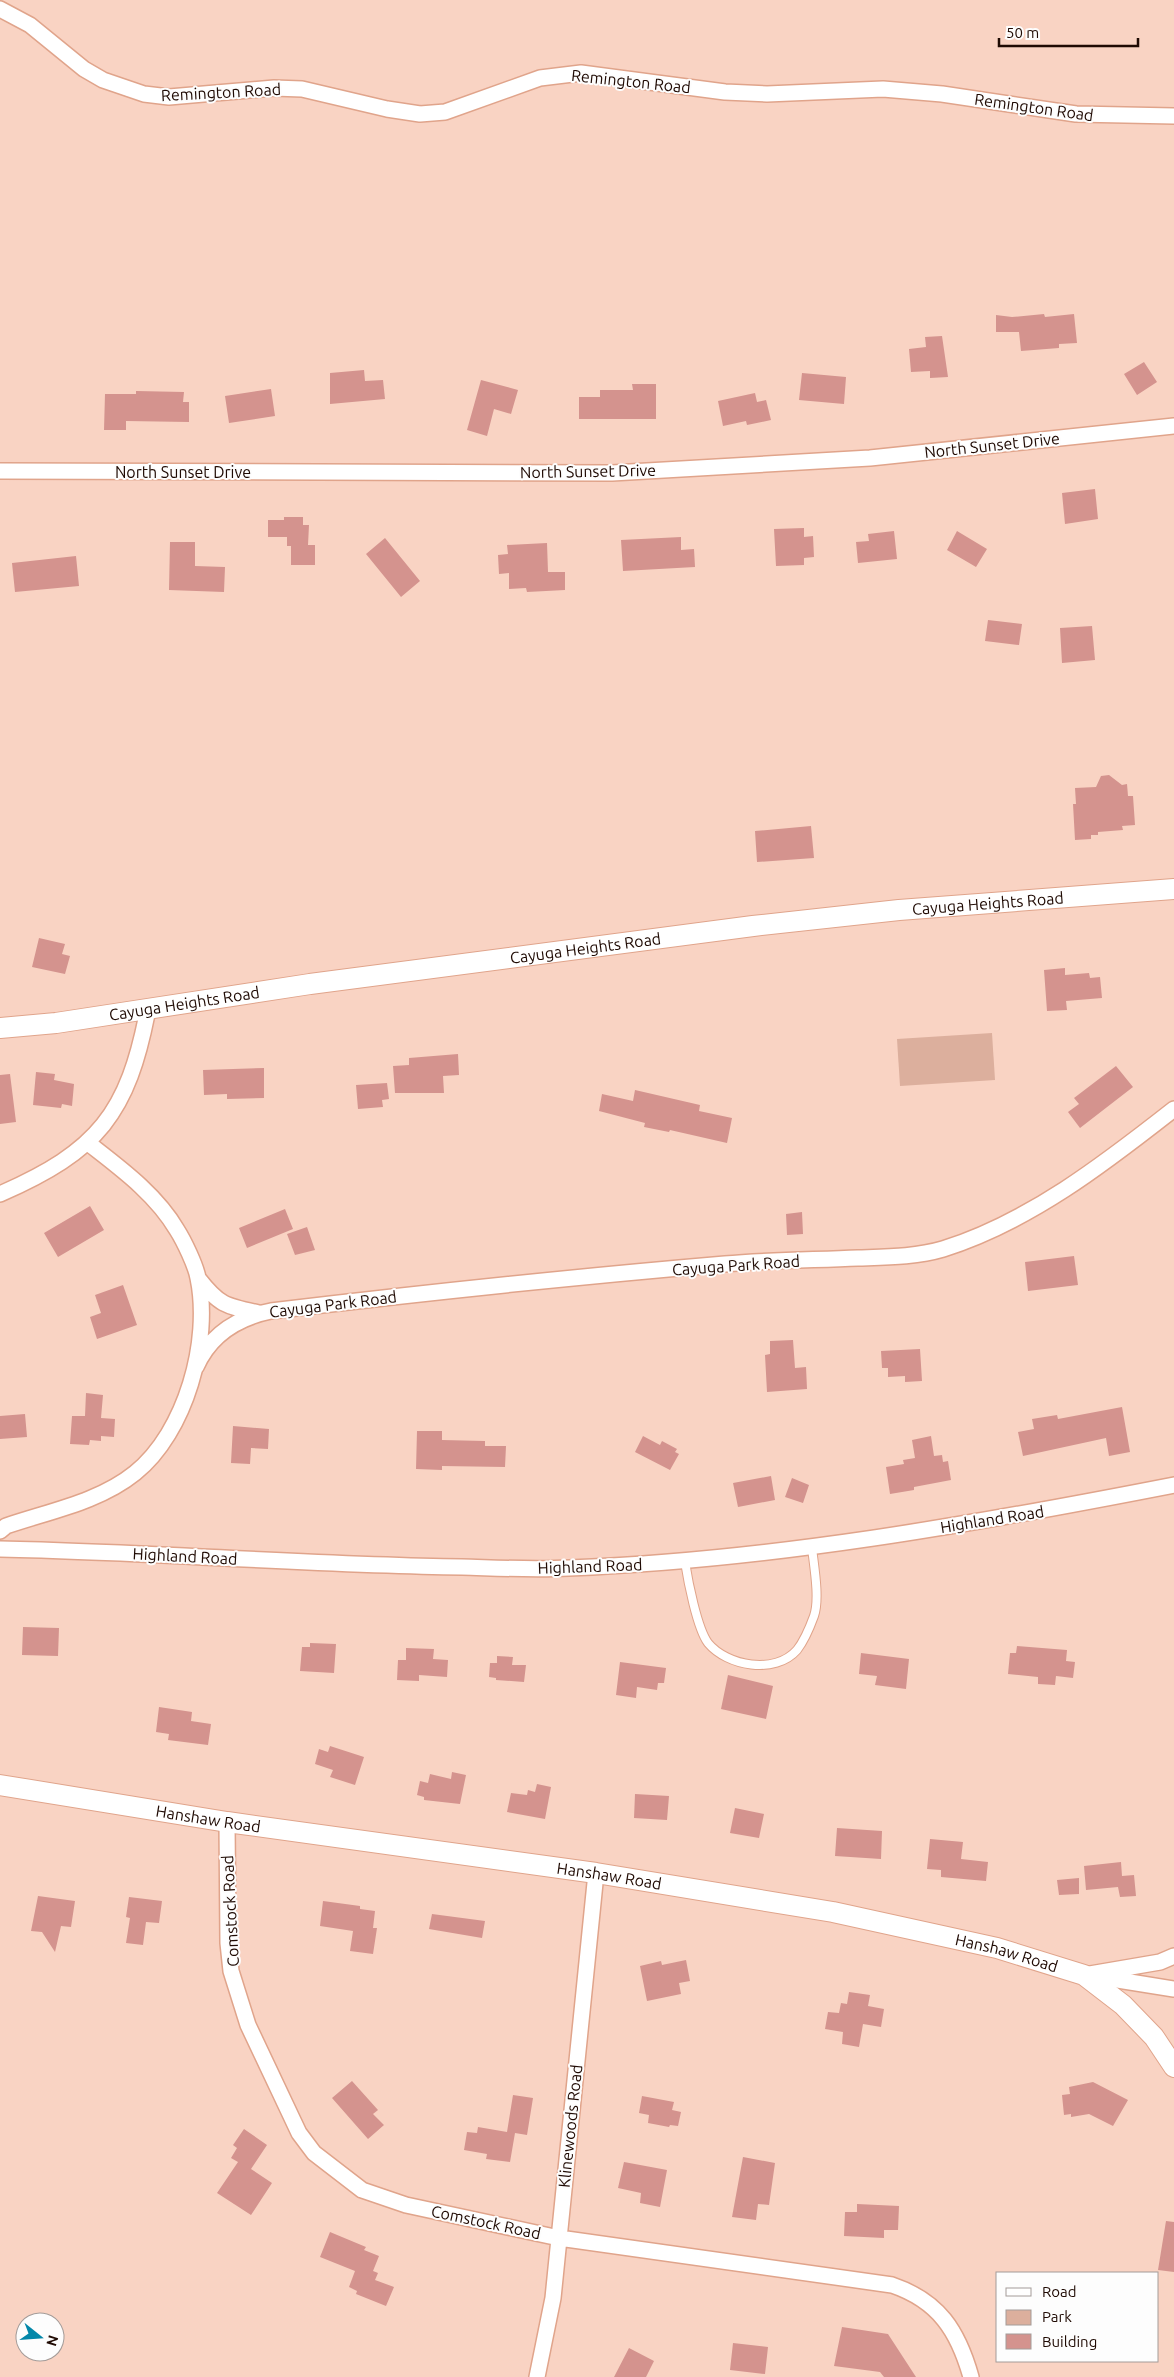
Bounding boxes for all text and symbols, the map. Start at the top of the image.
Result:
scale bar [999,15,1138,47]
text: 50 m [1006,24,1039,41]
street label: Remington Road [570,66,692,96]
street label: Remington Road [161,80,281,104]
street label: Remington Road [973,90,1095,124]
street label: North Sunset Drive [923,429,1061,461]
street label: North Sunset Drive [520,461,656,481]
street label: North Sunset Drive [115,463,251,481]
street label: Cayuga Heights Road [911,888,1064,918]
street label: Cayuga Heights Road [509,929,662,967]
street label: Cayuga Heights Road [108,983,261,1024]
street label: Cayuga Park Road [671,1252,801,1278]
street label: Cayuga Park Road [268,1287,398,1321]
street label: Highland Road [939,1502,1045,1536]
street label: Highland Road [132,1544,238,1568]
street label: Highland Road [537,1555,643,1577]
street label: Hanshaw Road [155,1802,262,1836]
street label: Comstock Road [218,1855,242,1967]
street label: Hanshaw Road [556,1859,663,1893]
street label: Hanshaw Road [954,1930,1060,1975]
street label: Klinewoods Road [555,2064,585,2188]
street label: Comstock Road [430,2202,542,2242]
legend [996,2272,1159,2362]
text: Road [1042,2283,1077,2300]
text: Park [1042,2308,1072,2325]
north arrow [15,2312,65,2362]
text: N [43,2333,62,2348]
text: Building [1042,2333,1097,2350]

